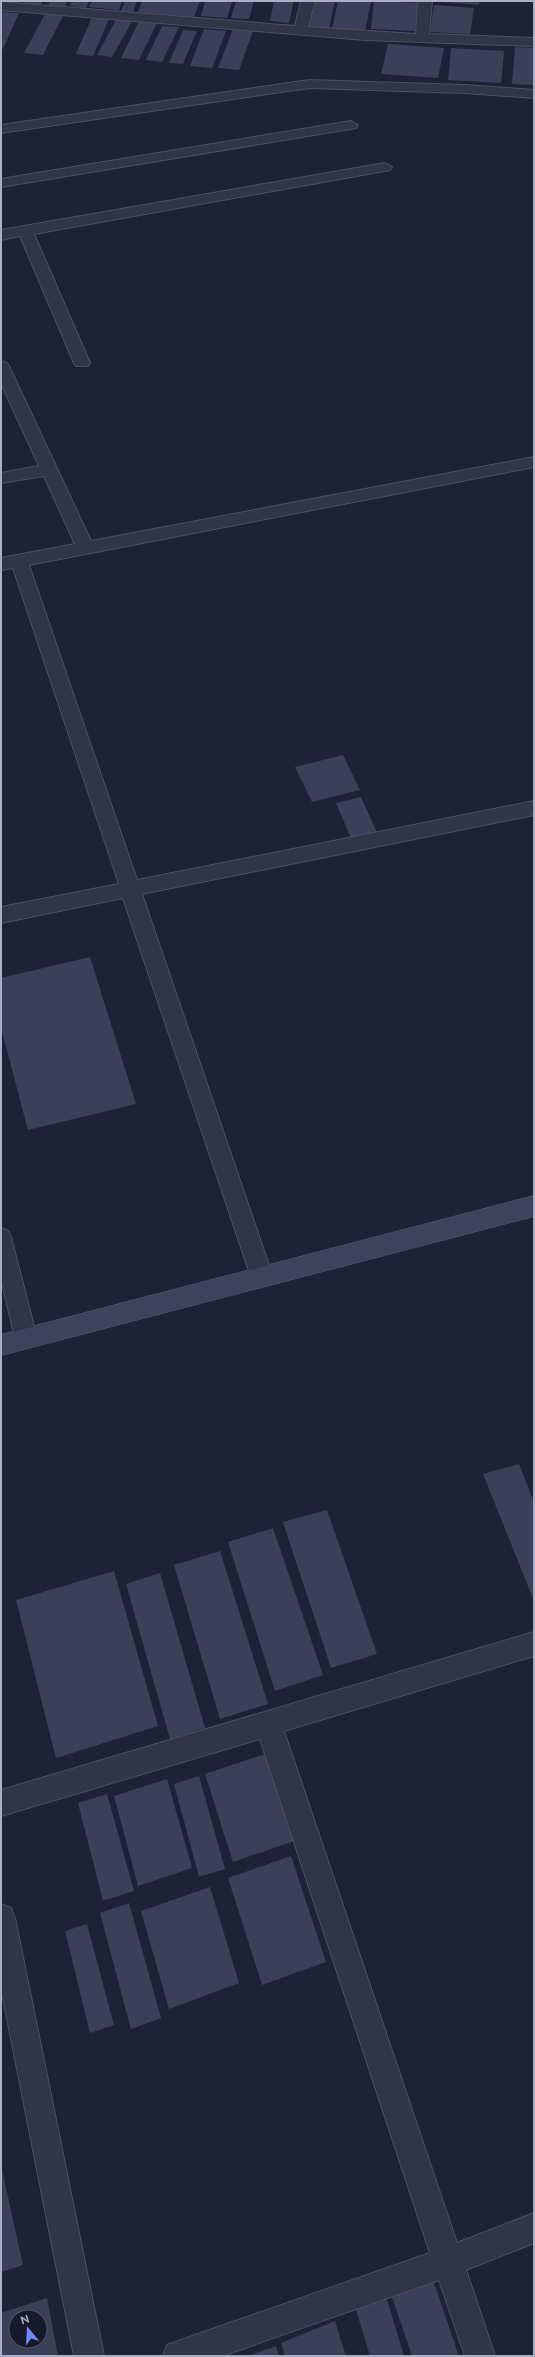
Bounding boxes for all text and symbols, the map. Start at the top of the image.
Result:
north arrow [8,2309,48,2349]
text: N [19,2312,31,2327]

